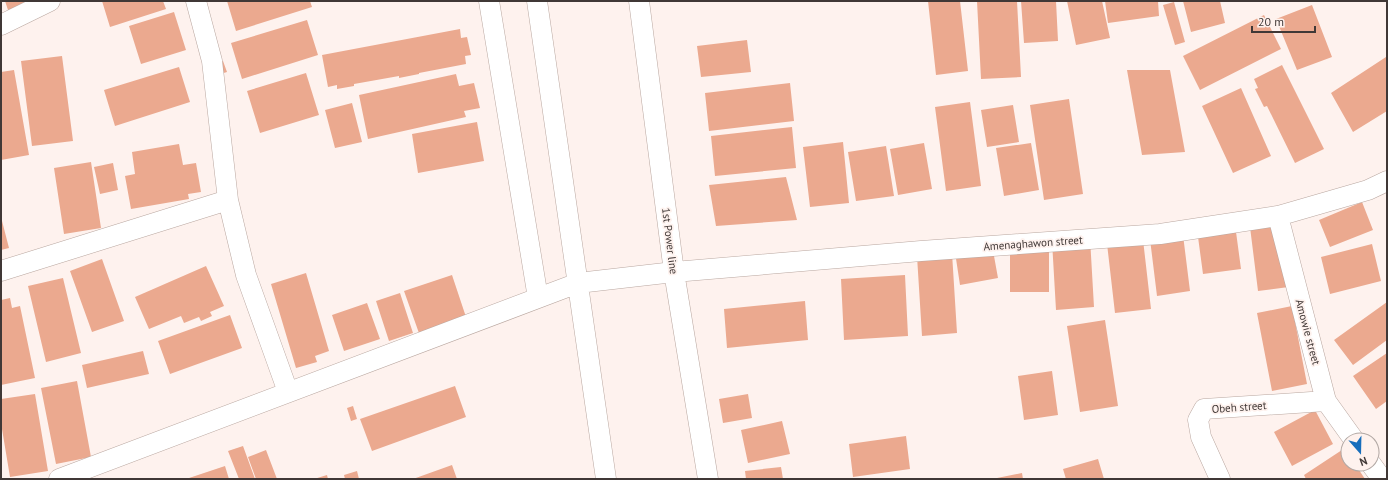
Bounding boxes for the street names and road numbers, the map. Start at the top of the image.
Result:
street label: 1st Power line [659,207,681,275]
street label: Amenaghawon street [983,233,1083,253]
street label: Amowie street [1292,298,1324,367]
street label: Obeh street [1211,398,1267,416]

